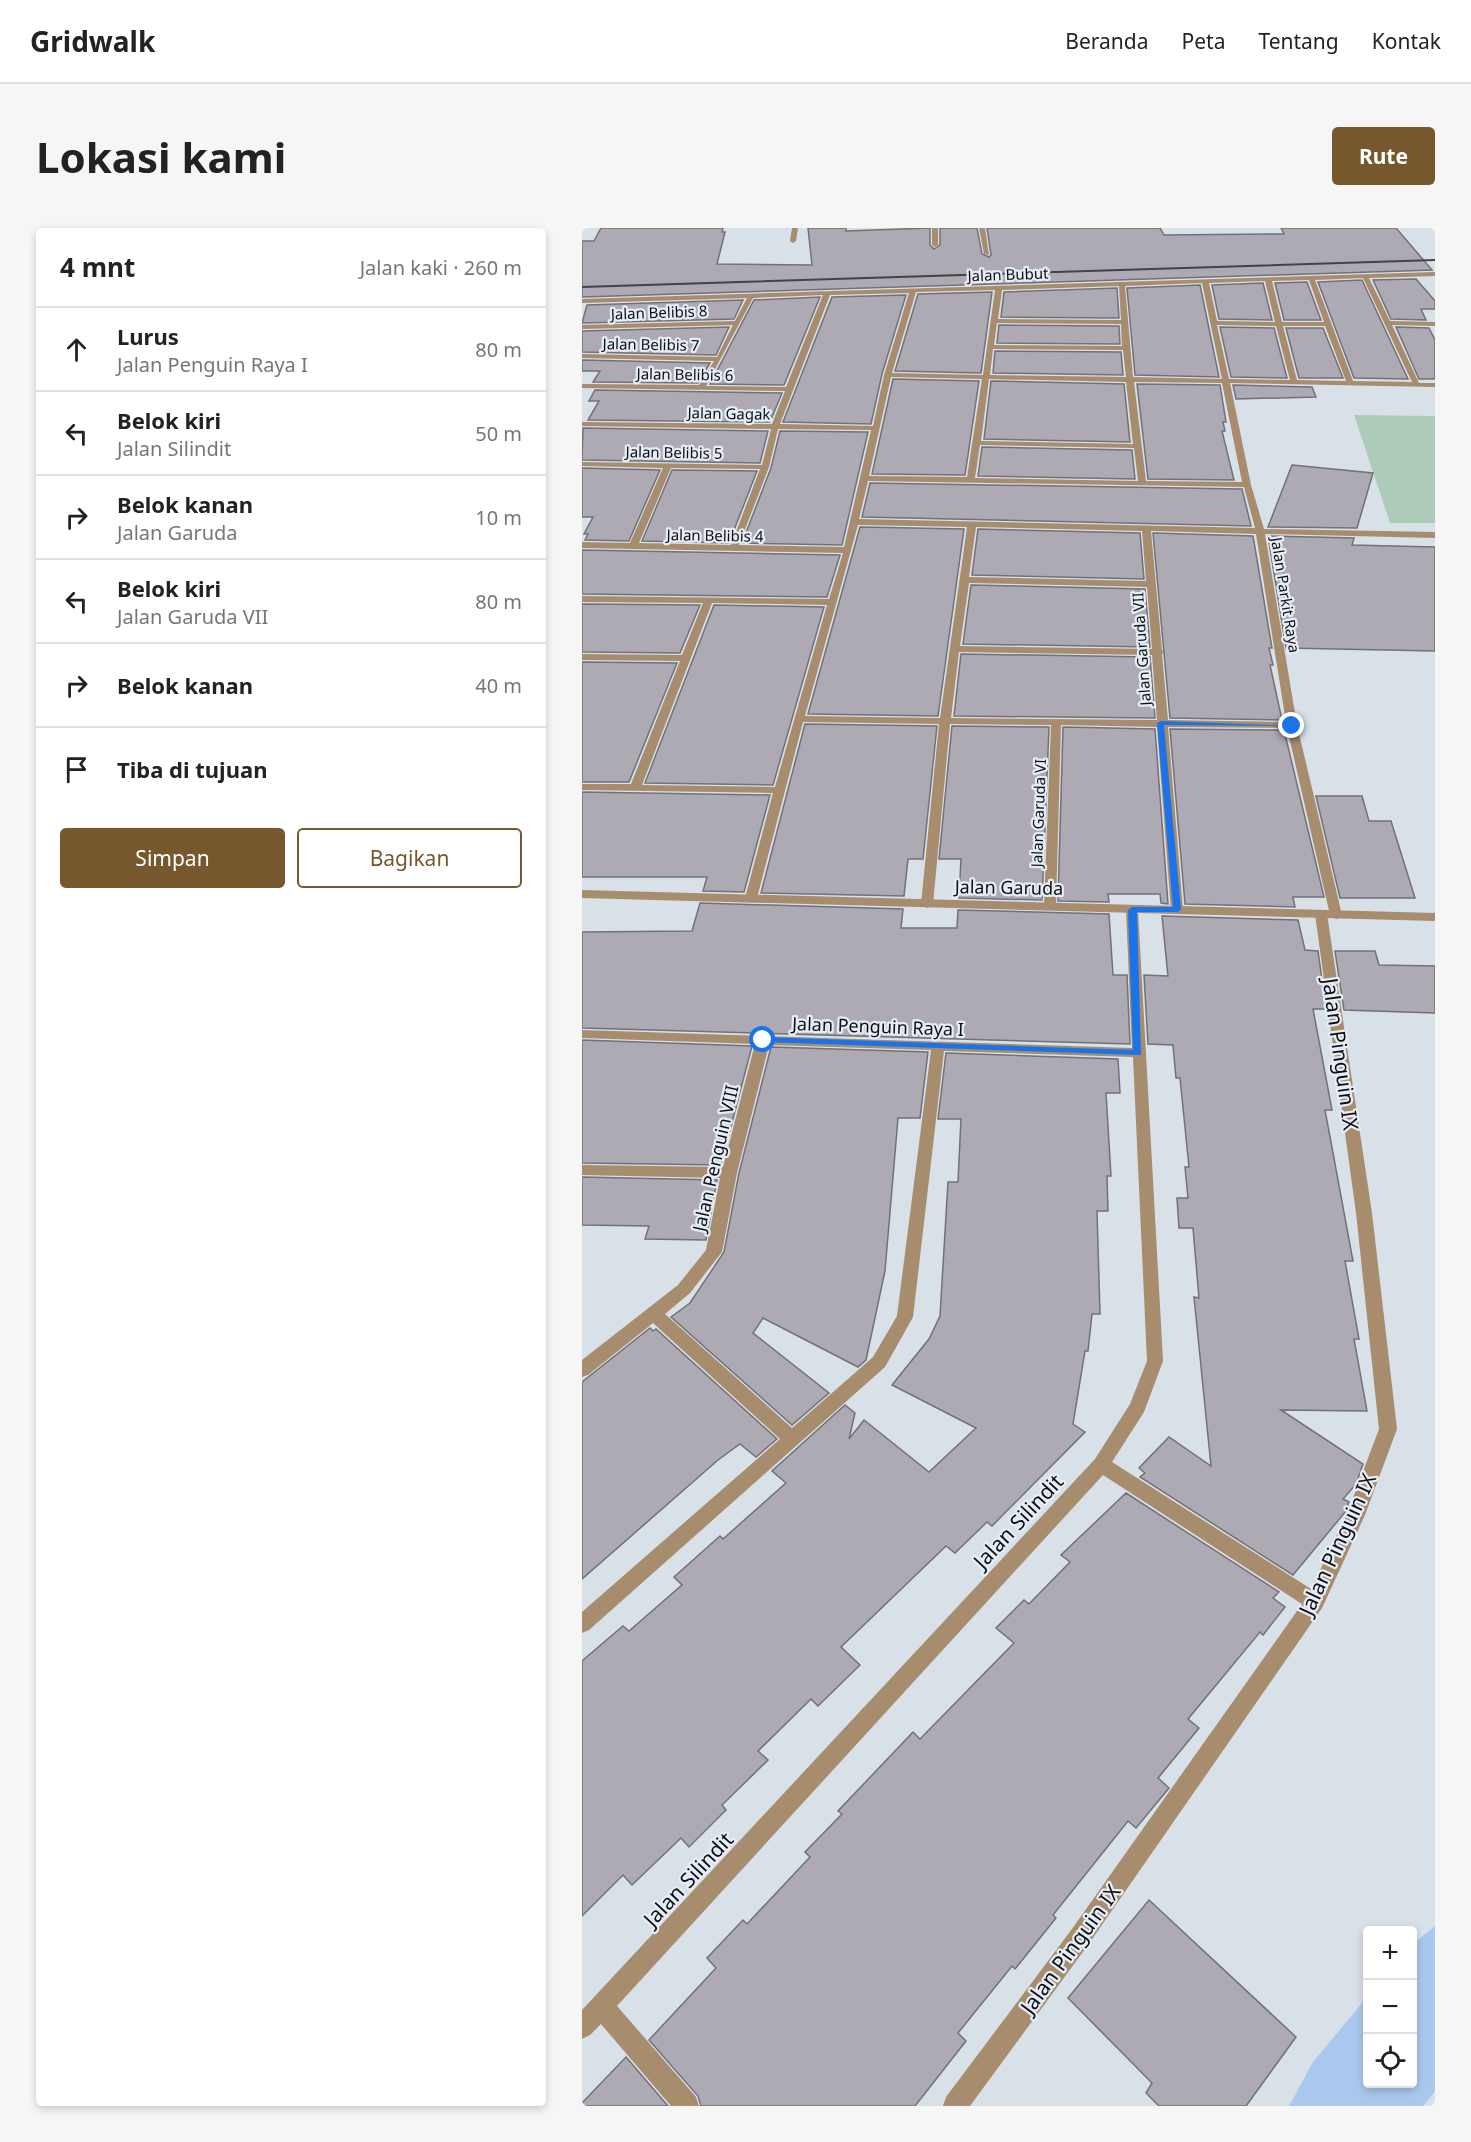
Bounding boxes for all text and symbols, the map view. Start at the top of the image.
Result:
text: Gridwalk [30,22,155,60]
text: Beranda [1065,27,1149,55]
text: Peta [1182,27,1225,55]
text: Tentang [1258,27,1339,55]
text: Kontak [1372,27,1441,55]
button: Rute [1332,127,1435,185]
text: Lokasi kami [36,128,286,185]
text: 4 mnt [60,249,135,285]
text: Jalan kaki · 260 m [360,254,522,281]
street label: Jalan Bubut [965,263,1049,285]
street label: Jalan Belibis 8 [608,300,708,324]
text: Lurus [117,321,179,351]
icon: ahead [60,333,93,366]
street label: Jalan Belibis 7 [600,333,700,355]
text: 80 m [475,336,522,363]
text: Jalan Penguin Raya I [117,351,308,378]
street label: Jalan Belibis 6 [634,363,734,385]
street label: Jalan Gagak [685,402,771,424]
text: Belok kiri [117,405,221,435]
icon: left [60,417,93,450]
text: 50 m [475,420,522,447]
text: Jalan Silindit [117,435,231,462]
street label: Jalan Belibis 5 [623,441,723,463]
text: Belok kanan [117,489,253,519]
icon: right [60,501,93,534]
text: 10 m [475,504,522,531]
text: Jalan Garuda [117,519,238,546]
street label: Jalan Belibis 4 [664,524,764,546]
street label: Jalan Parkit Raya [1267,534,1305,654]
text: Belok kiri [117,573,221,603]
icon: left [60,585,93,618]
text: 80 m [475,588,522,615]
street label: Jalan Garuda VII [1127,592,1155,708]
text: Jalan Garuda VII [117,603,268,630]
icon: right [60,669,93,702]
text: Belok kanan [117,670,253,700]
text: 40 m [475,672,522,699]
route end [1278,712,1304,738]
icon: arrive [60,753,93,786]
text: Tiba di tujuan [117,754,267,784]
street label: Jalan Garuda VI [1026,758,1050,870]
button: Simpan [60,828,285,888]
button: Bagikan [297,828,522,888]
street label: Jalan Garuda [953,874,1063,900]
street label: Jalan Pinguin IX [1316,974,1366,1133]
street label: Jalan Penguin Raya I [790,1011,964,1041]
route start [749,1026,775,1052]
street label: Jalan Penguin VIII [686,1082,744,1235]
street label: Jalan Silindit [966,1467,1069,1576]
street label: Jalan Pinguin IX [1291,1468,1382,1621]
street label: Jalan Silindit [636,1825,739,1934]
street label: Jalan Pinguin IX [1012,1878,1127,2021]
map controls [1363,1926,1417,2088]
button: + [1363,1926,1417,1980]
button: − [1363,1980,1417,2034]
button: locate [1363,2034,1417,2088]

